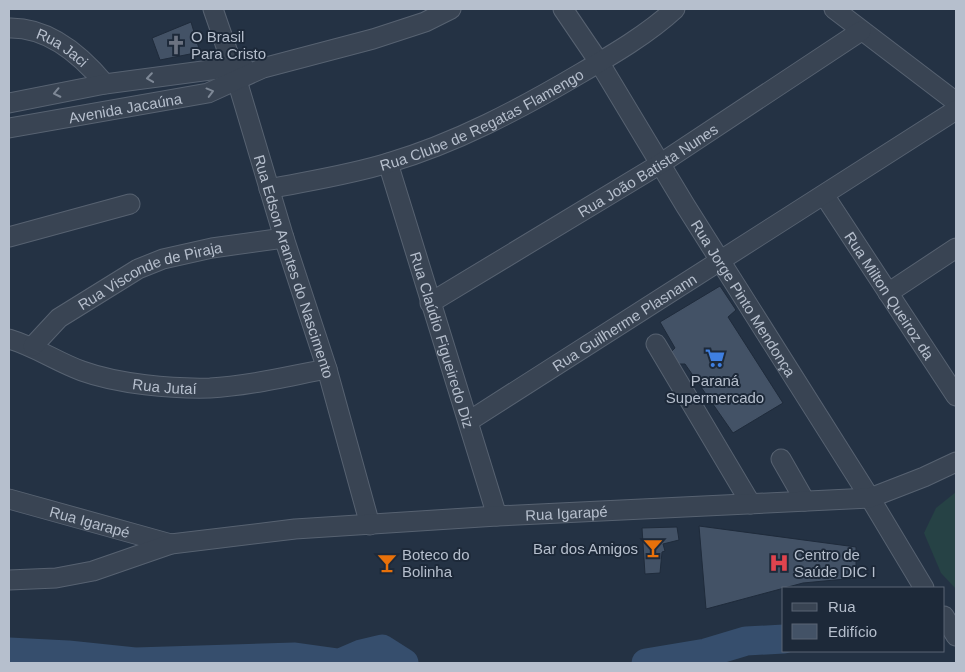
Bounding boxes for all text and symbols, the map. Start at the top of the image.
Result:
street label: Rua Jaci [34,24,92,70]
place label: O Brasil Para Cristo [191,28,266,62]
church icon: O Brasil Para Cristo [165,34,187,56]
street label: Rua Clube de Regatas Flamengo [378,65,586,174]
one-way arrow [146,72,154,82]
one-way arrow [206,87,214,97]
one-way arrow [53,88,62,98]
street label: Avenida Jacaúna [67,89,184,126]
street label: Rua João Batista Nunes [575,120,721,220]
street label: Rua Edson Arantes do Nascimento [251,153,338,380]
street label: Rua Jorge Pinto Mendonça [688,217,800,380]
street label: Rua Milton Queiroz da [842,228,938,363]
street label: Rua Visconde de Piraja [74,238,224,313]
street label: Rua Claúdio Figueiredo Diz [407,250,478,430]
street label: Rua Guilherme Plasnann [549,270,699,374]
supermarket icon: Paraná Supermercado [704,347,726,369]
place label: Paraná Supermercado [666,372,764,406]
street label: Rua Jutaí [131,375,198,397]
street label: Rua Igarapé [48,502,132,541]
street label: Rua Igarapé [525,502,608,523]
bar icon: Bar dos Amigos [642,537,664,559]
place label: Bar dos Amigos [533,540,638,557]
place label: Boteco do Bolinha [402,546,470,580]
place label: Centro de Saúde DIC I [794,546,876,580]
bar icon: Boteco do Bolinha [376,552,398,574]
hospital icon: Centro de Saúde DIC I [768,552,790,574]
legend [782,587,945,652]
text: Rua [828,598,856,615]
text: Edifício [828,623,877,640]

